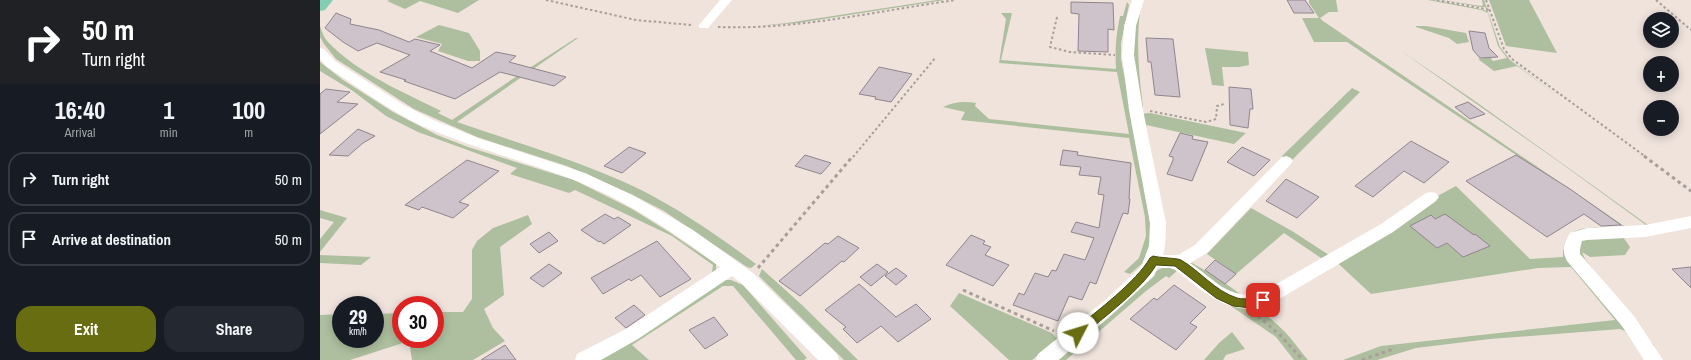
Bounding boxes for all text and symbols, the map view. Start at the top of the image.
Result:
text: 50 m [82,11,134,49]
map controls [1643,12,1679,136]
button: layers [1643,12,1679,48]
icon: right [16,16,68,68]
text: Turn right [82,47,145,72]
button: + [1643,56,1679,92]
text: 16:40 [55,94,105,126]
text: 1 [163,94,174,126]
text: 100 [232,94,265,126]
button: − [1643,100,1679,136]
text: Arrival [65,124,95,141]
text: min [160,124,178,141]
text: m [244,124,253,141]
icon: right [18,168,40,190]
text: Turn right [52,169,109,190]
text: 50 m [275,169,302,190]
icon: arrive [18,228,40,250]
text: Arrive at destination [52,229,171,250]
text: 50 m [275,229,302,250]
pin [1246,283,1280,317]
icon: arrive [1252,289,1274,311]
speed limit sign: 30 [392,296,444,348]
text: 29 [349,303,367,330]
button: Exit [16,306,156,352]
button: Share [164,306,304,352]
position arrow [1057,312,1099,354]
text: km/h [349,325,367,338]

